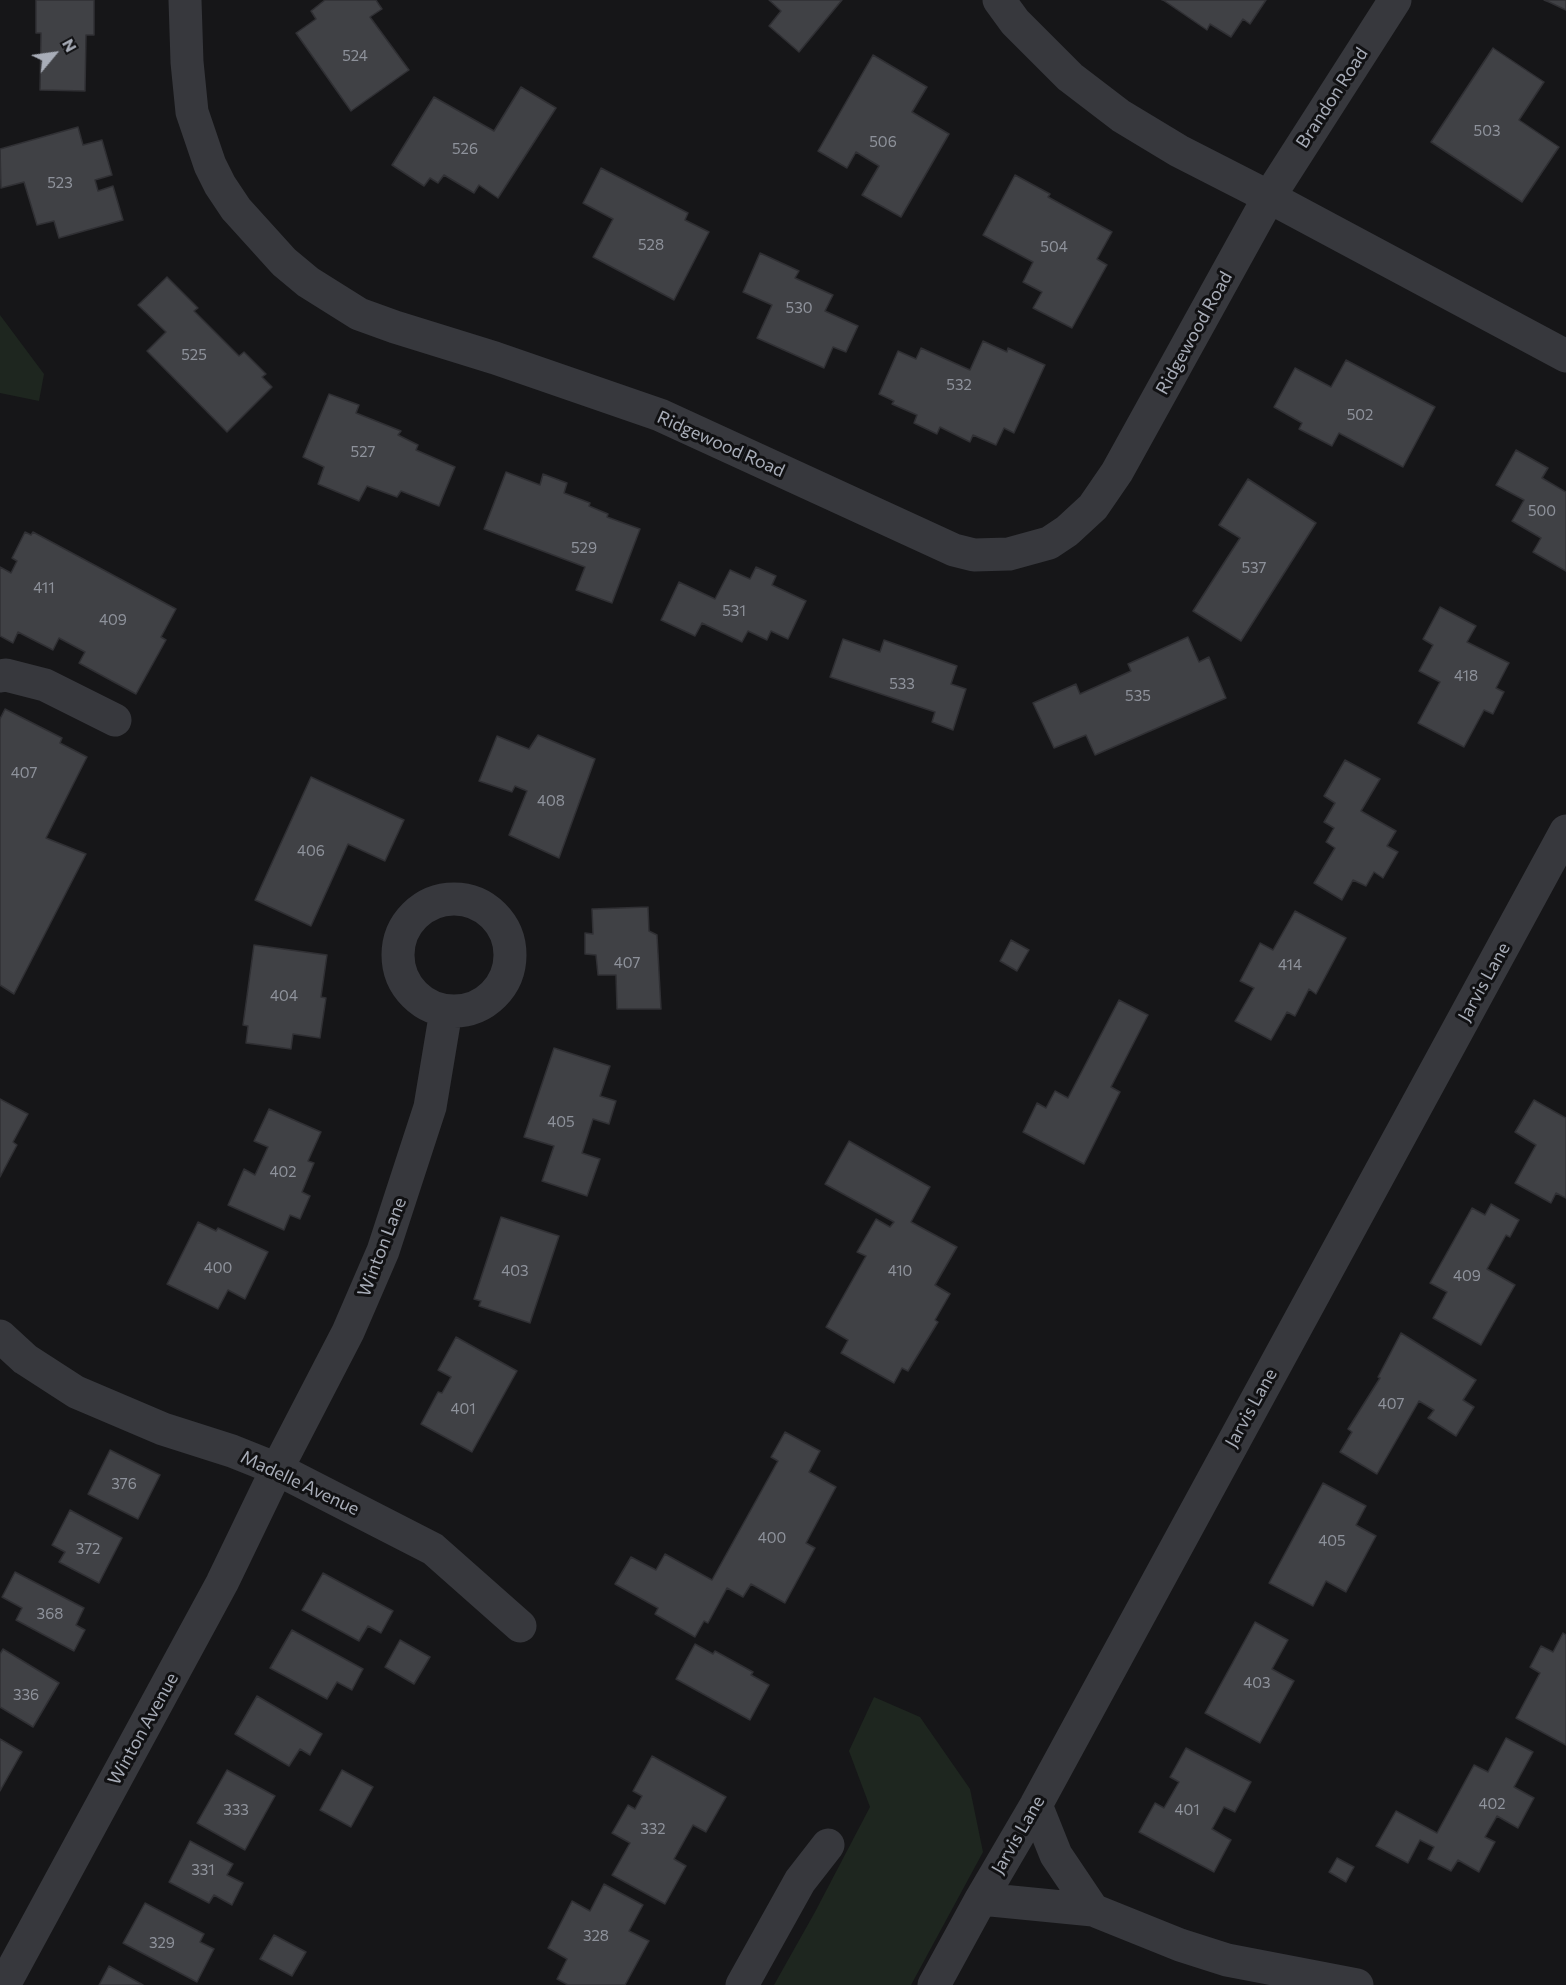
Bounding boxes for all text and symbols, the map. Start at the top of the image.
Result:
north arrow [24,24,84,84]
text: N [59,35,81,55]
street label: Brandon Road [1292,44,1372,152]
house number: 524 [342,47,368,65]
house number: 503 [1474,122,1500,140]
house number: 506 [869,133,897,151]
house number: 526 [452,140,478,158]
house number: 523 [47,174,73,192]
house number: 528 [638,236,664,254]
house number: 504 [1040,238,1068,256]
street label: Ridgewood Road [1151,268,1237,398]
house number: 530 [786,299,812,317]
house number: 525 [181,346,207,364]
house number: 532 [946,376,972,394]
street label: Ridgewood Road [654,406,788,482]
house number: 502 [1347,406,1373,424]
house number: 527 [351,443,375,461]
house number: 500 [1528,502,1556,520]
house number: 529 [571,539,597,557]
house number: 537 [1241,559,1267,577]
house number: 411 [33,579,55,597]
house number: 531 [722,602,746,620]
house number: 409 [99,611,127,629]
house number: 418 [1454,667,1478,685]
house number: 533 [889,675,915,693]
house number: 535 [1125,687,1151,705]
house number: 407 [11,764,37,782]
house number: 408 [537,792,565,810]
house number: 406 [297,842,325,860]
street label: Jarvis Lane [1453,939,1515,1025]
house number: 407 [614,954,640,972]
house number: 414 [1278,956,1302,974]
house number: 404 [270,987,298,1005]
house number: 405 [547,1113,575,1131]
house number: 402 [269,1163,297,1181]
street label: Winton Lane [353,1194,411,1300]
house number: 400 [204,1259,232,1277]
house number: 403 [501,1262,529,1280]
house number: 410 [888,1262,912,1280]
house number: 409 [1453,1267,1481,1285]
street label: Jarvis Lane [1220,1365,1282,1451]
house number: 407 [1378,1395,1404,1413]
house number: 401 [450,1400,476,1418]
street label: Madelle Avenue [237,1446,363,1520]
house number: 376 [111,1475,137,1493]
house number: 400 [758,1529,786,1547]
house number: 405 [1318,1532,1346,1550]
house number: 372 [76,1540,100,1558]
house number: 368 [37,1605,63,1623]
street label: Winton Avenue [103,1669,183,1789]
house number: 403 [1243,1674,1271,1692]
house number: 336 [13,1686,39,1704]
street label: Jarvis Lane [987,1792,1049,1878]
house number: 402 [1478,1795,1506,1813]
house number: 333 [223,1801,249,1819]
house number: 401 [1174,1801,1200,1819]
house number: 332 [640,1820,666,1838]
house number: 331 [191,1861,215,1879]
house number: 328 [583,1927,609,1945]
house number: 329 [149,1934,175,1952]

